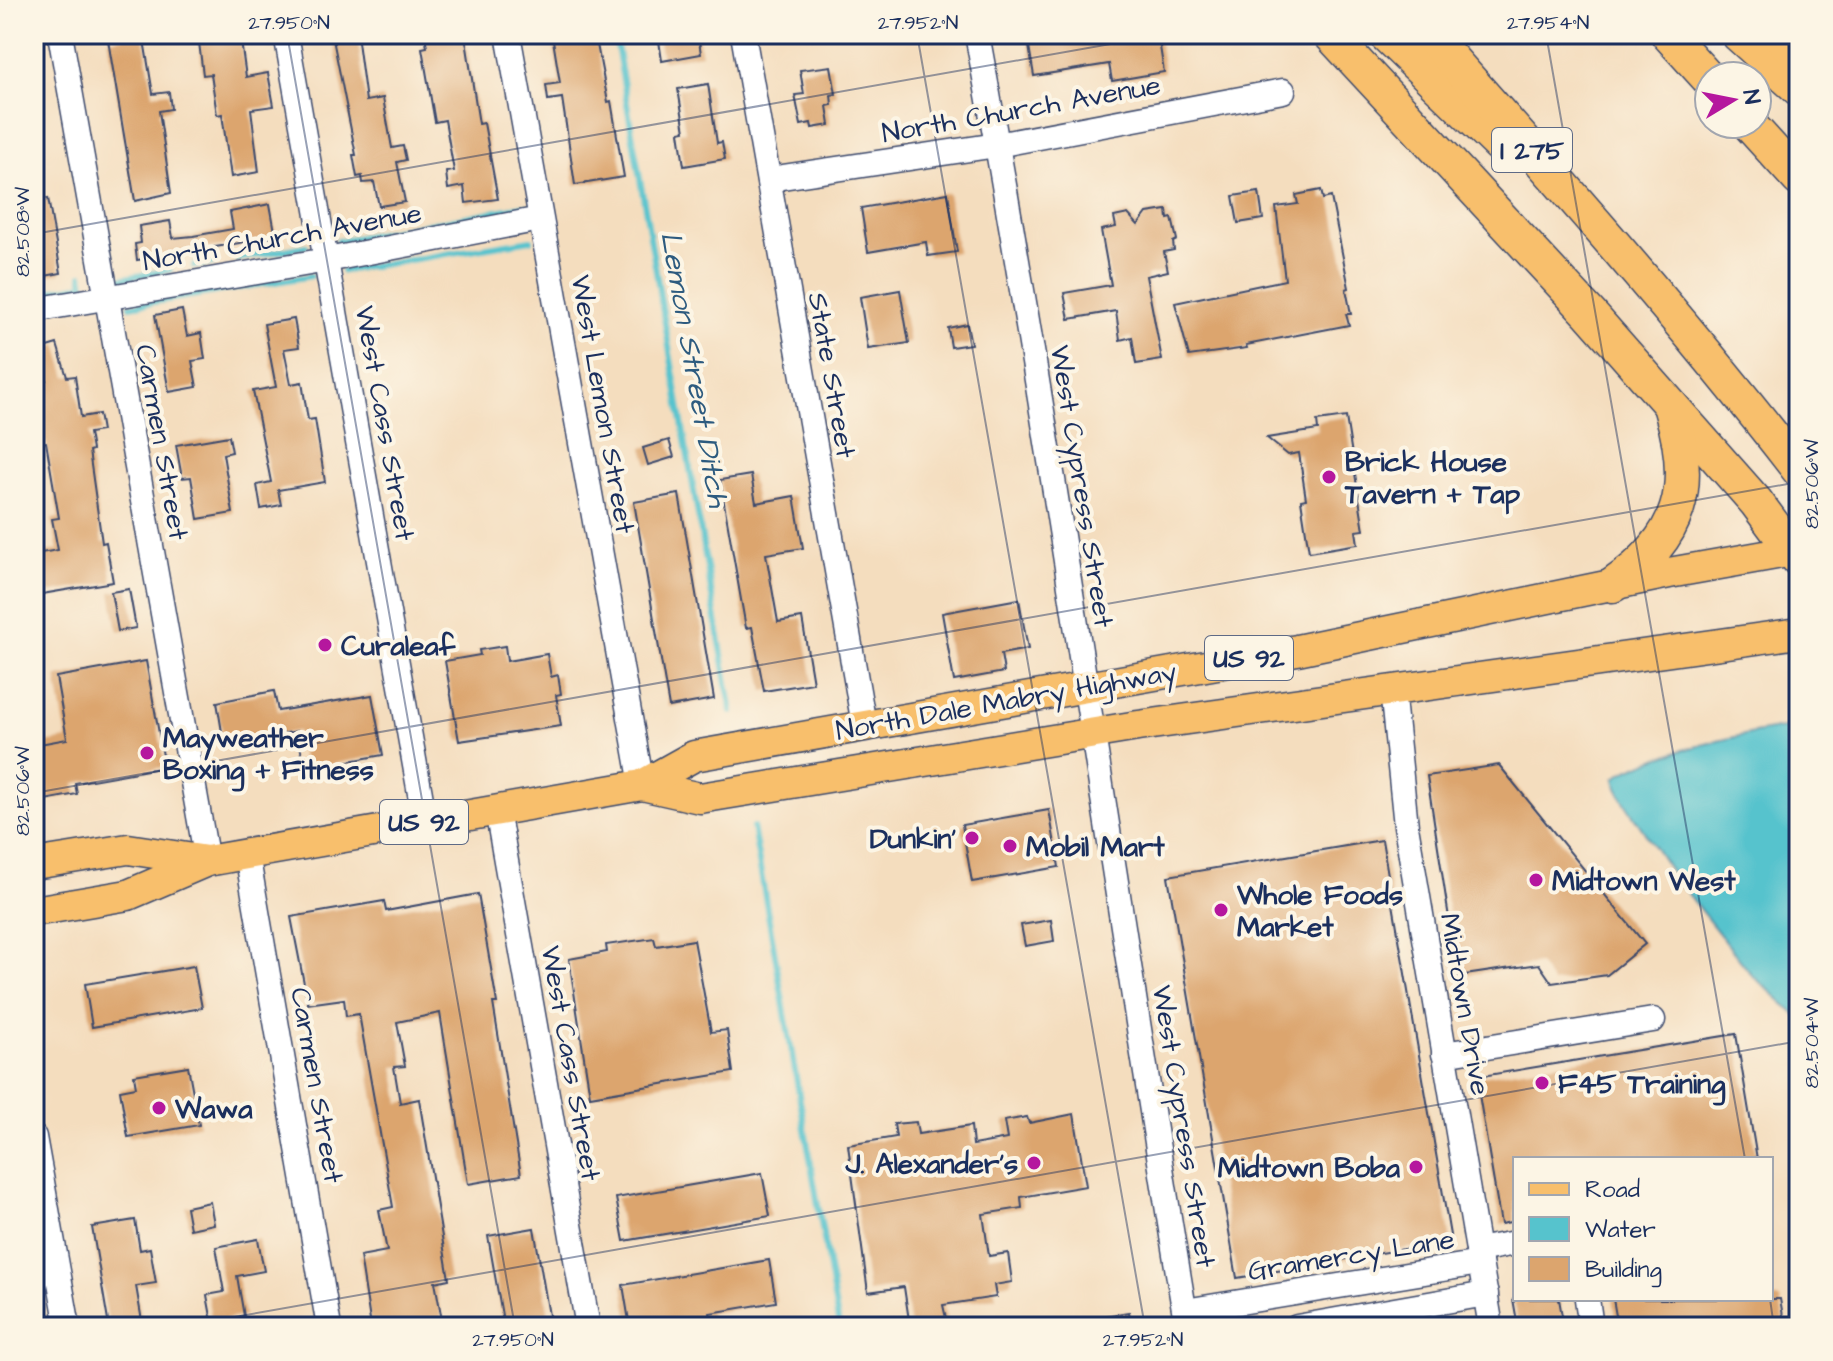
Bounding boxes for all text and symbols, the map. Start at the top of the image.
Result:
text: 27.950°N [248,9,330,37]
text: 27.952°N [878,9,958,37]
text: 27.954°N [1507,9,1589,37]
north arrow [1693,60,1773,140]
street label: North Church Avenue [879,66,1164,153]
text: N [1735,87,1768,106]
road number: I 275 [1492,128,1572,172]
text: 82.508°W [9,187,37,277]
street label: North Church Avenue [140,194,425,281]
water label: Lemon Street Ditch [649,228,739,511]
street label: West Lemon Street [561,272,645,537]
street label: State Street [798,289,865,462]
street label: West Cass Street [345,303,424,544]
street label: Carmen Street [125,341,198,544]
street label: West Cypress Street [1038,342,1123,631]
text: 82.506°W [1798,439,1826,529]
place label: Brick House Tavern + Tap [1344,443,1521,515]
marker: Brick House Tavern + Tap [1320,468,1338,486]
place label: Curaleaf [341,627,457,666]
marker: Curaleaf [316,636,334,654]
road number: US 92 [1205,636,1293,680]
street label: North Dale Mabry Highway [833,652,1180,753]
place label: Mayweather Boxing + Fitness [163,719,374,792]
marker: Mayweather Boxing + Fitness [138,744,156,762]
text: 82.506°W [9,746,37,836]
road number: US 92 [380,800,468,844]
place label: Dunkin' [870,820,956,859]
place label: Mobil Mart [1026,828,1165,867]
marker: Dunkin' [963,829,981,847]
marker: Mobil Mart [1001,837,1019,855]
place label: Midtown West [1552,862,1736,901]
marker: Midtown West [1527,871,1545,889]
place label: Whole Foods Market [1236,876,1403,947]
marker: Whole Foods Market [1212,901,1230,919]
street label: Midtown Drive [1429,910,1500,1098]
street label: West Cass Street [531,943,610,1184]
street label: West Cypress Street [1140,982,1225,1271]
street label: Carmen Street [280,984,353,1187]
text: 82.504°W [1798,997,1826,1088]
place label: F45 Training [1558,1065,1726,1106]
marker: F45 Training [1533,1074,1551,1092]
place label: Wawa [174,1090,253,1129]
marker: Wawa [150,1099,168,1117]
place label: J. Alexander's [845,1145,1018,1184]
place label: Midtown Boba [1218,1149,1401,1188]
marker: J. Alexander's [1025,1154,1043,1172]
legend [1513,1157,1773,1301]
marker: Midtown Boba [1407,1158,1425,1176]
text: Road [1585,1173,1640,1207]
text: Water [1585,1213,1656,1247]
street label: Gramercy Lane [1245,1220,1458,1293]
text: Building [1585,1253,1662,1288]
text: 27.950°N [472,1326,554,1354]
text: 27.952°N [1103,1326,1183,1354]

